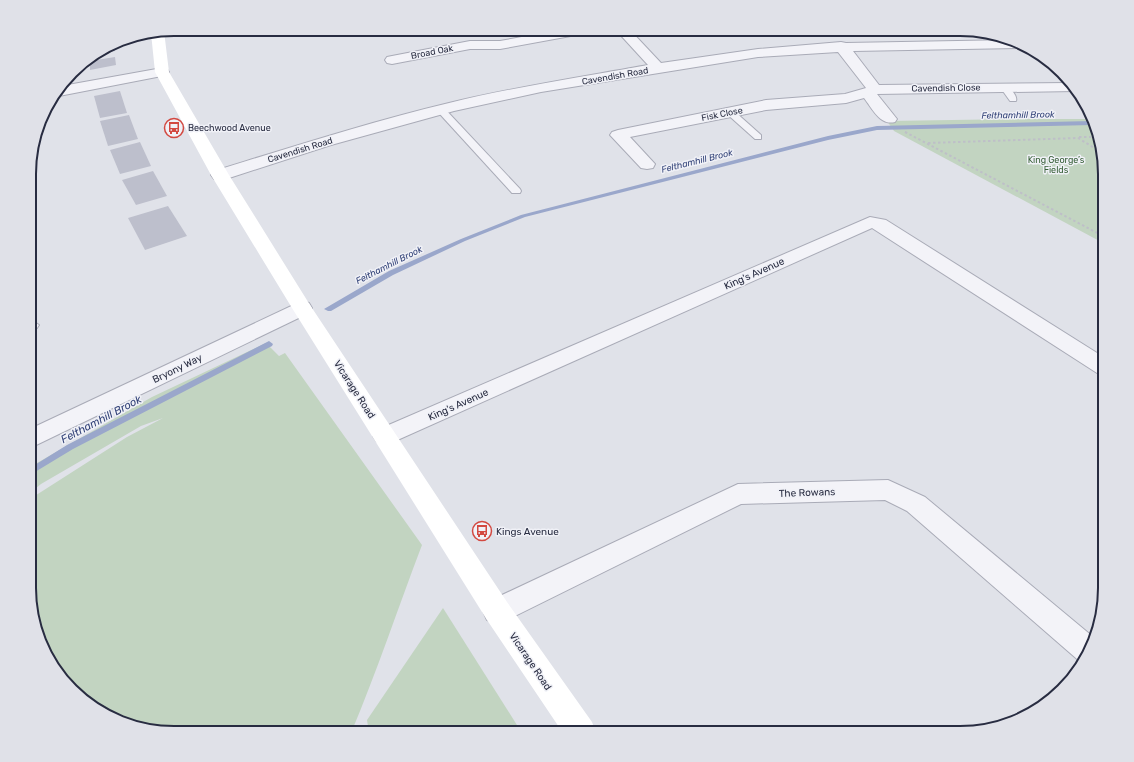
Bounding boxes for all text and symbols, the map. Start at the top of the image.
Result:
street label: Broad Oak [410,43,454,61]
street label: Cavendish Road [581,65,649,87]
street label: Cavendish Close [911,82,981,94]
street label: Fisk Close [701,105,743,123]
water label: Felthamhill Brook [981,109,1055,121]
bus stop icon: Beechwood Avenue [163,117,185,139]
place label: Beechwood Avenue [188,123,271,133]
street label: Cavendish Road [266,135,334,165]
water label: Felthamhill Brook [660,147,734,175]
park label: King George’s Fields [1028,155,1085,175]
water label: Felthamhill Brook [354,244,424,286]
street label: King's Avenue [722,255,787,293]
street label: Bryony Way [151,352,205,386]
street label: Vicarage Road [331,358,377,421]
street label: King's Avenue [426,386,491,424]
water label: Felthamhill Brook [59,393,144,446]
street label: The Rowans [779,486,835,500]
bus stop icon: Kings Avenue [471,520,493,542]
place label: Kings Avenue [496,526,559,538]
street label: Vicarage Road [506,630,554,693]

